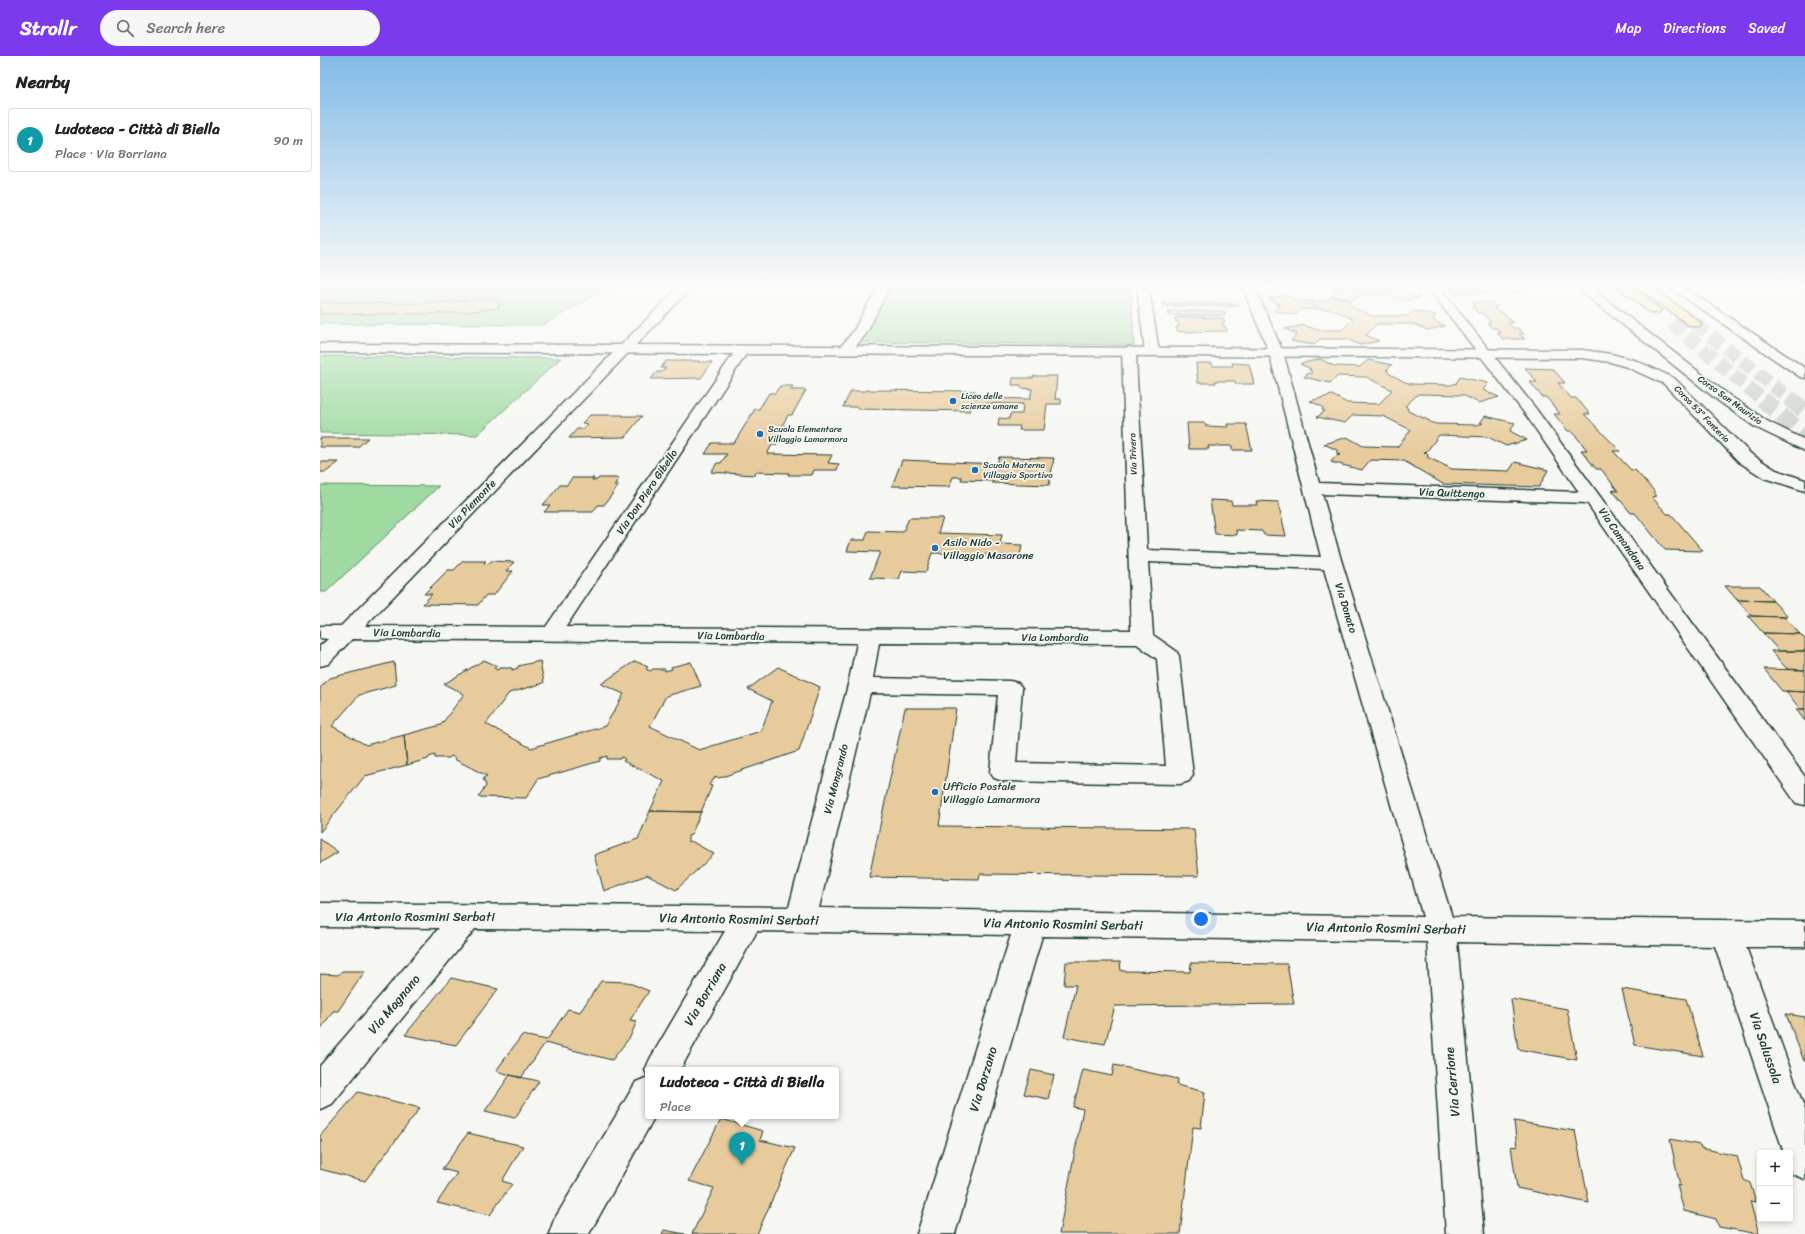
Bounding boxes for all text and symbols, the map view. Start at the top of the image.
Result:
search box [100,10,380,46]
text: Strollr [20,12,76,45]
text: Search here [146,15,225,41]
text: Map [1615,16,1641,41]
text: Directions [1663,16,1726,41]
text: Saved [1748,16,1785,41]
icon: search [114,17,136,39]
text: Nearby [16,67,70,97]
text: Ludoteca - Città di Biella [55,116,220,142]
text: 1 [27,129,33,152]
text: 90 m [273,129,303,152]
text: Place · Via Borriana [55,142,167,165]
street label: Corso San Maurizio [1694,371,1766,429]
street label: Corso 53° Fanteria [1670,381,1734,447]
place label: Liceo delle scienze umane [960,388,1019,414]
marker: Liceo delle scienze umane [948,396,958,406]
place label: Scuola Elementare Villaggio Lamarmora [768,421,848,447]
marker: Scuola Elementare Villaggio Lamarmora [755,429,765,439]
street label: Via Trivero [1124,432,1142,475]
street label: Via Don Piero Gibello [611,445,683,539]
place label: Scuola Materna Villaggio Sportivo [983,457,1053,483]
marker: Scuola Materna Villaggio Sportivo [970,465,980,475]
street label: Via Piemonte [443,474,501,533]
street label: Via Quittengo [1419,482,1486,504]
street label: Via Camandona [1593,504,1651,575]
place label: Asilo Nido - Villaggio Masarone [942,533,1034,565]
marker: Asilo Nido - Villaggio Masarone [930,543,940,553]
street label: Via Donato [1329,580,1363,636]
street label: Via Lombardia [373,623,441,643]
street label: Via Lombardia [697,626,765,646]
street label: Via Lombardia [1021,628,1089,647]
street label: Via Mongrando [818,742,854,816]
place label: Ufficio Postale Villaggio Lamarmora [943,777,1041,809]
marker: Ufficio Postale Villaggio Lamarmora [930,787,940,797]
street label: Via Antonio Rosmini Serbati [335,905,495,928]
street label: Via Antonio Rosmini Serbati [659,906,819,932]
your location [1191,909,1211,929]
street label: Via Antonio Rosmini Serbati [983,911,1143,937]
street label: Via Antonio Rosmini Serbati [1306,915,1466,941]
street label: Via Borriana [677,957,733,1030]
street label: Via Magnano [362,968,426,1039]
street label: Via Salussola [1743,1009,1789,1088]
street label: Via Dorzano [962,1043,1004,1114]
street label: Via Cerrione [1438,1046,1466,1118]
popup [645,1067,839,1119]
text: Ludoteca - Città di Biella [660,1069,824,1095]
text: Place [660,1095,691,1118]
pin: 1 [729,1132,755,1165]
map controls [1757,1150,1793,1222]
button: + [1757,1150,1793,1186]
button: − [1757,1186,1793,1222]

